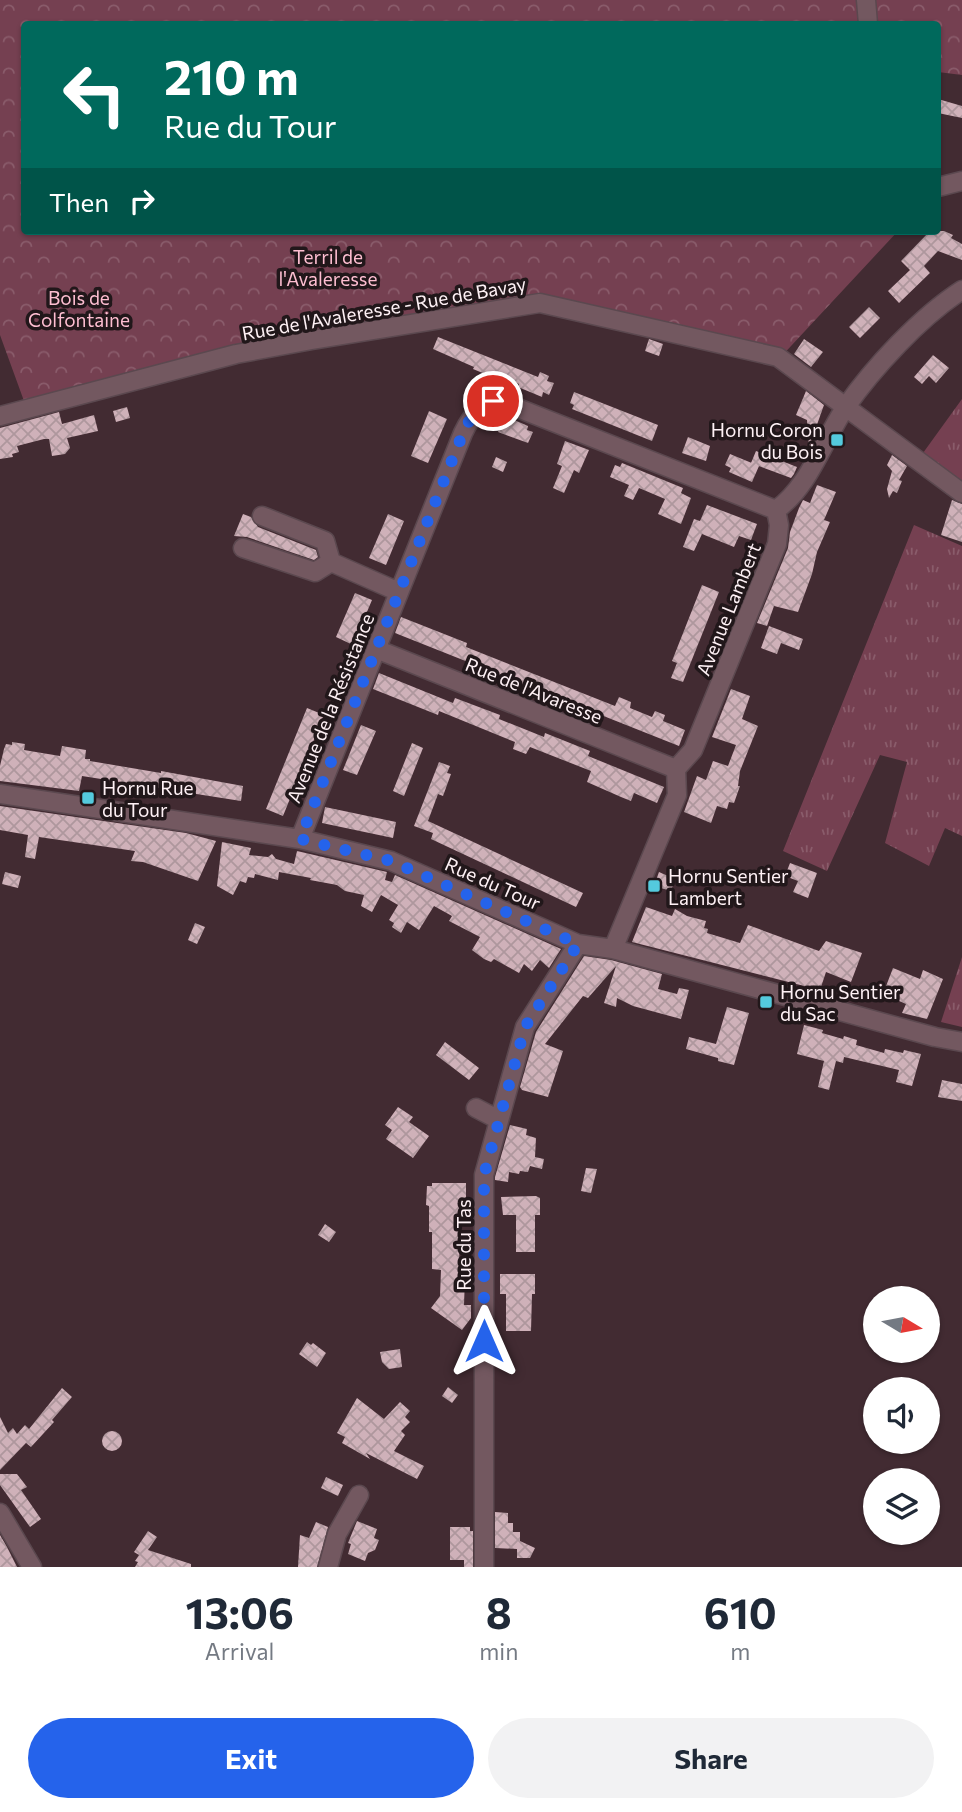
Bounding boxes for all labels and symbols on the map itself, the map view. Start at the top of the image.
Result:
park label: Terril de l'Avaleresse [279,245,377,290]
street label: Rue de l'Avaleresse - Rue de Bavay [240,272,528,344]
park label: Bois de Colfontaine [28,286,130,331]
pin [463,371,523,431]
place label: Hornu Coron du Bois [711,418,823,463]
marker: Hornu Coron du Bois [829,432,845,448]
street label: Avenue Lambert [691,539,765,679]
street label: Avenue de la Résistance [281,610,379,806]
street label: Rue de l'Avaresse [462,652,606,728]
place label: Hornu Rue du Tour [102,776,194,821]
marker: Hornu Rue du Tour [80,790,96,806]
street label: Rue du Tour [442,852,545,914]
place label: Hornu Sentier Lambert [668,864,789,909]
marker: Hornu Sentier Lambert [646,878,662,894]
place label: Hornu Sentier du Sac [780,980,901,1025]
marker: Hornu Sentier du Sac [758,994,774,1010]
street label: Rue du Tas [452,1199,475,1291]
north arrow [863,1286,940,1363]
position arrow [447,1304,521,1378]

